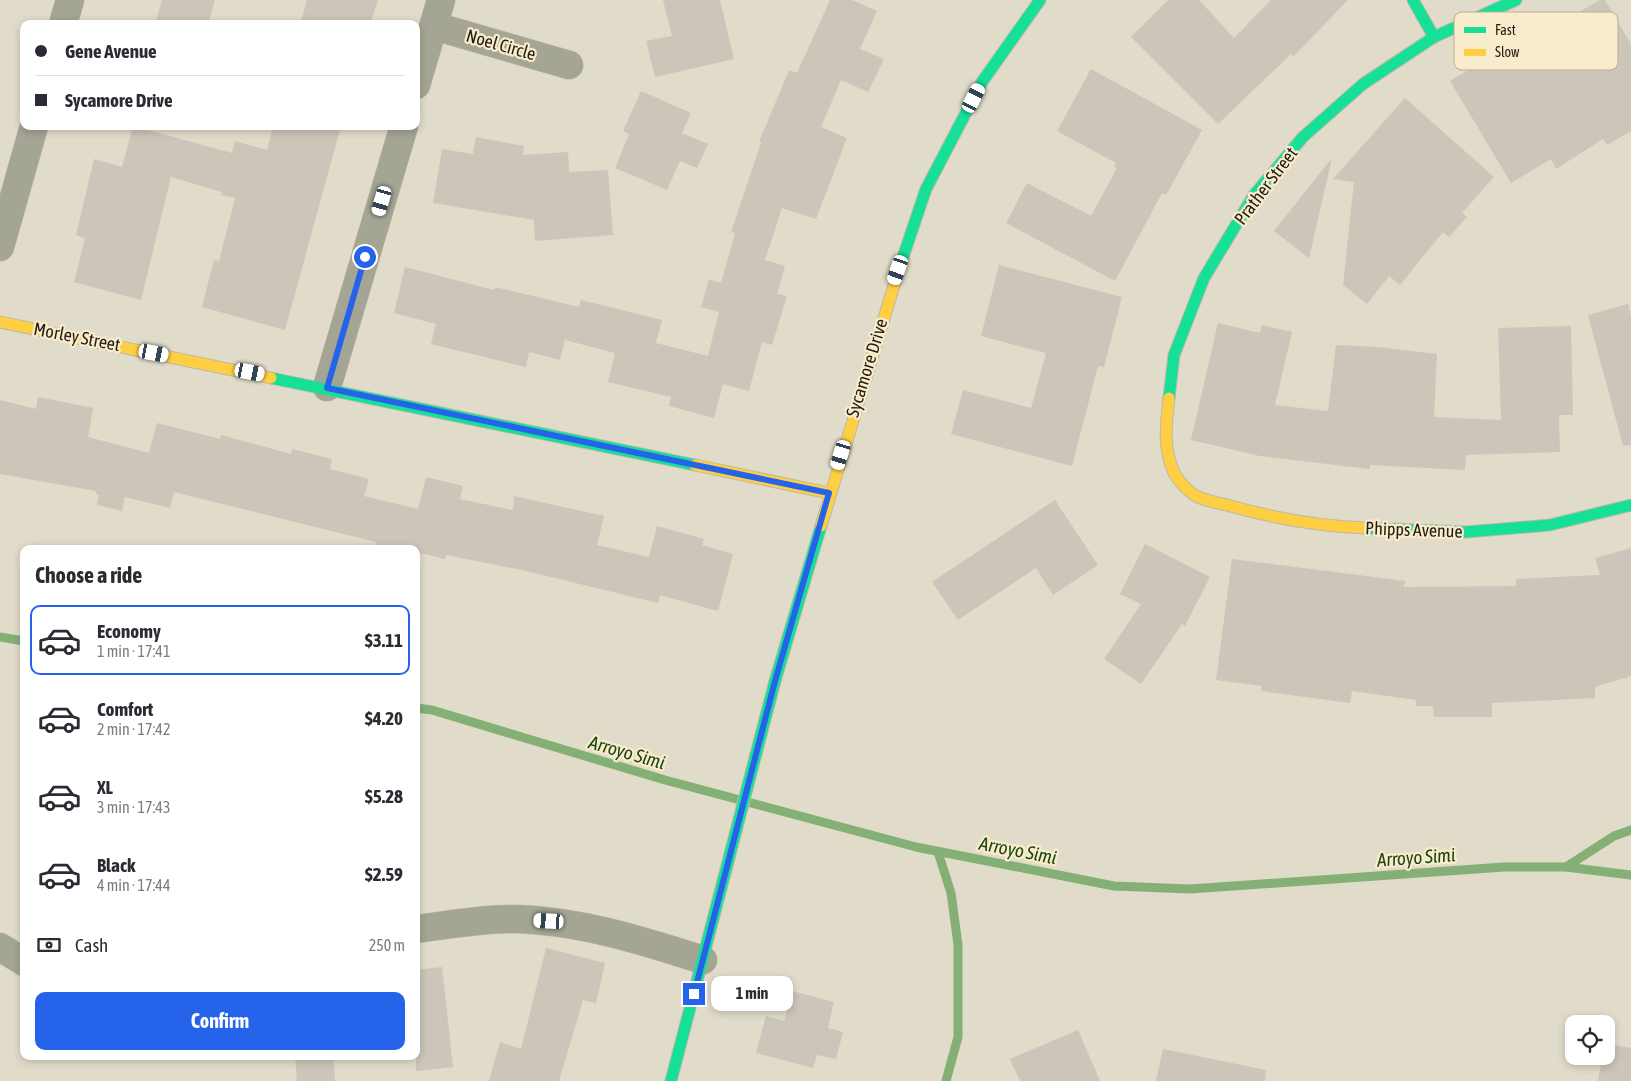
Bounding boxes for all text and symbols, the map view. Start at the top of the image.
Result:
legend [1454,12,1618,70]
text: Fast [1495,22,1516,38]
street label: Noel Circle [464,25,538,64]
text: Gene Avenue [65,40,157,62]
text: Slow [1495,44,1520,60]
car [960,81,987,115]
text: Sycamore Drive [65,89,173,111]
street label: Prather Street [1230,143,1302,229]
car [370,185,393,217]
route start [354,246,376,268]
car [886,253,909,287]
street label: Sycamore Drive [842,316,891,420]
street label: Morley Street [32,318,122,355]
car [137,343,170,363]
car [233,362,266,382]
car [829,438,852,472]
street label: Phipps Avenue [1365,517,1463,542]
text: Choose a ride [35,562,142,588]
icon: car [37,618,82,663]
text: Economy [97,620,161,642]
text: $3.11 [365,629,403,651]
text: 1 min · 17:41 [97,642,170,660]
icon: car [37,696,82,741]
text: Comfort [97,698,153,720]
text: $4.20 [365,707,403,729]
text: 2 min · 17:42 [97,720,170,738]
water label: Arroyo Simi [585,730,668,773]
icon: car [37,774,82,819]
text: XL [97,776,113,798]
text: $5.28 [365,785,403,807]
text: 3 min · 17:43 [97,798,170,816]
water label: Arroyo Simi [977,832,1059,868]
water label: Arroyo Simi [1375,843,1456,871]
icon: car [37,852,82,897]
text: Black [97,854,135,876]
text: $2.59 [365,863,403,885]
text: 4 min · 17:44 [97,876,170,894]
car [533,913,564,929]
icon: cash [35,931,63,959]
text: Cash [75,934,108,956]
text: 250 m [369,936,405,954]
callout: 1 min [712,976,794,1012]
route end [683,983,705,1005]
text: 1 min [736,984,768,1002]
button: Confirm [35,992,405,1050]
map controls [1565,1015,1615,1065]
button: locate [1565,1015,1615,1065]

